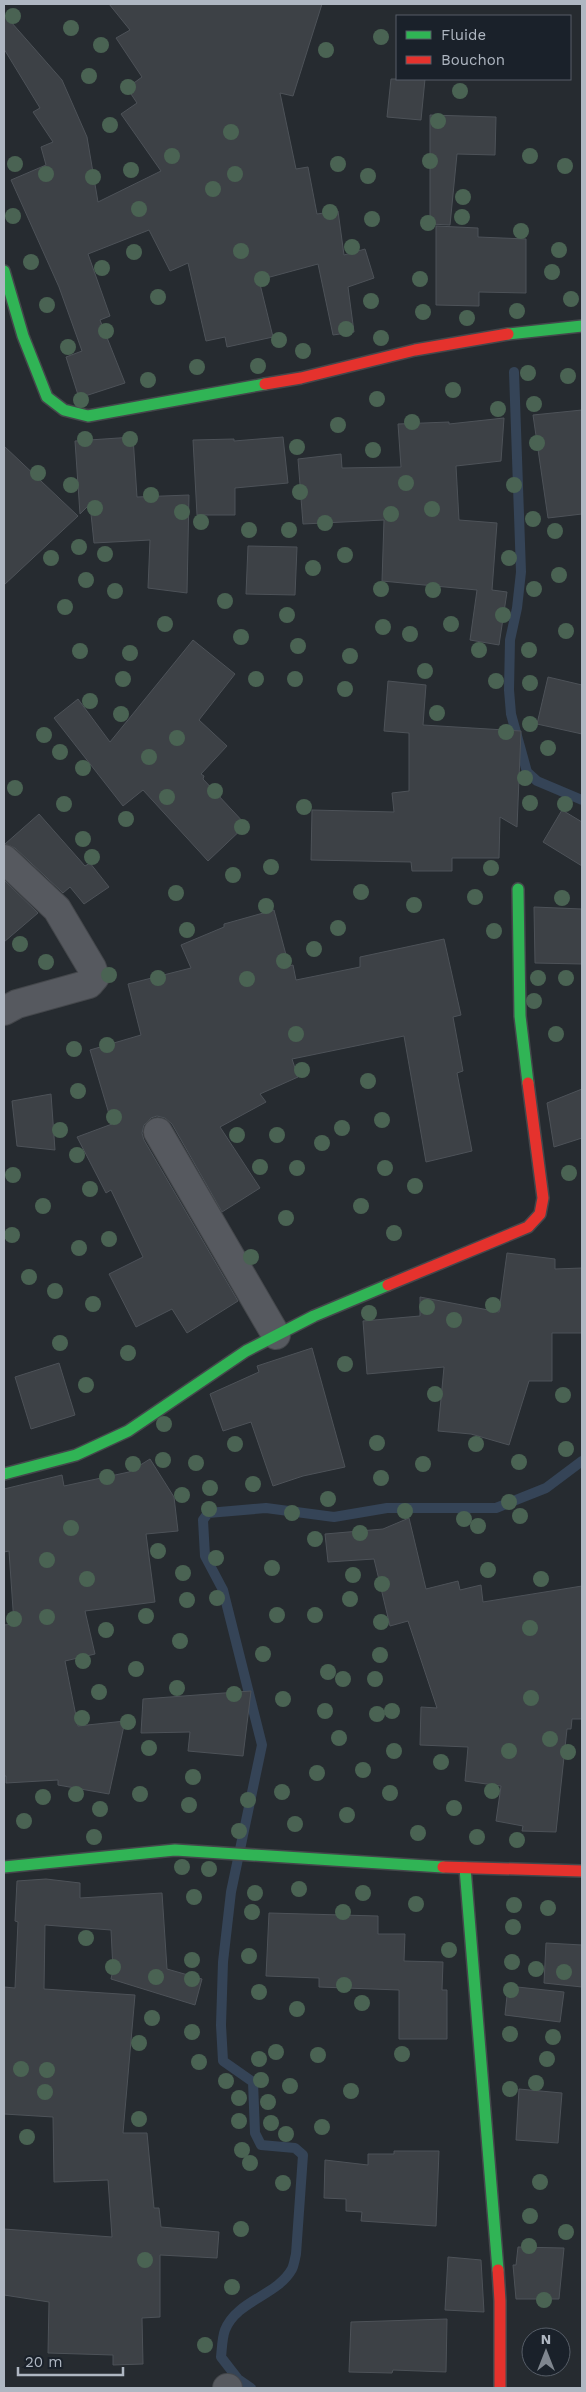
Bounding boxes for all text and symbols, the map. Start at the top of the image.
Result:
legend [396,15,571,80]
text: Fluide [441,26,486,44]
text: Bouchon [441,51,505,69]
north arrow [521,2327,571,2377]
text: N [541,2331,551,2347]
scale bar [18,2344,122,2376]
text: 20 m [25,2353,63,2371]

